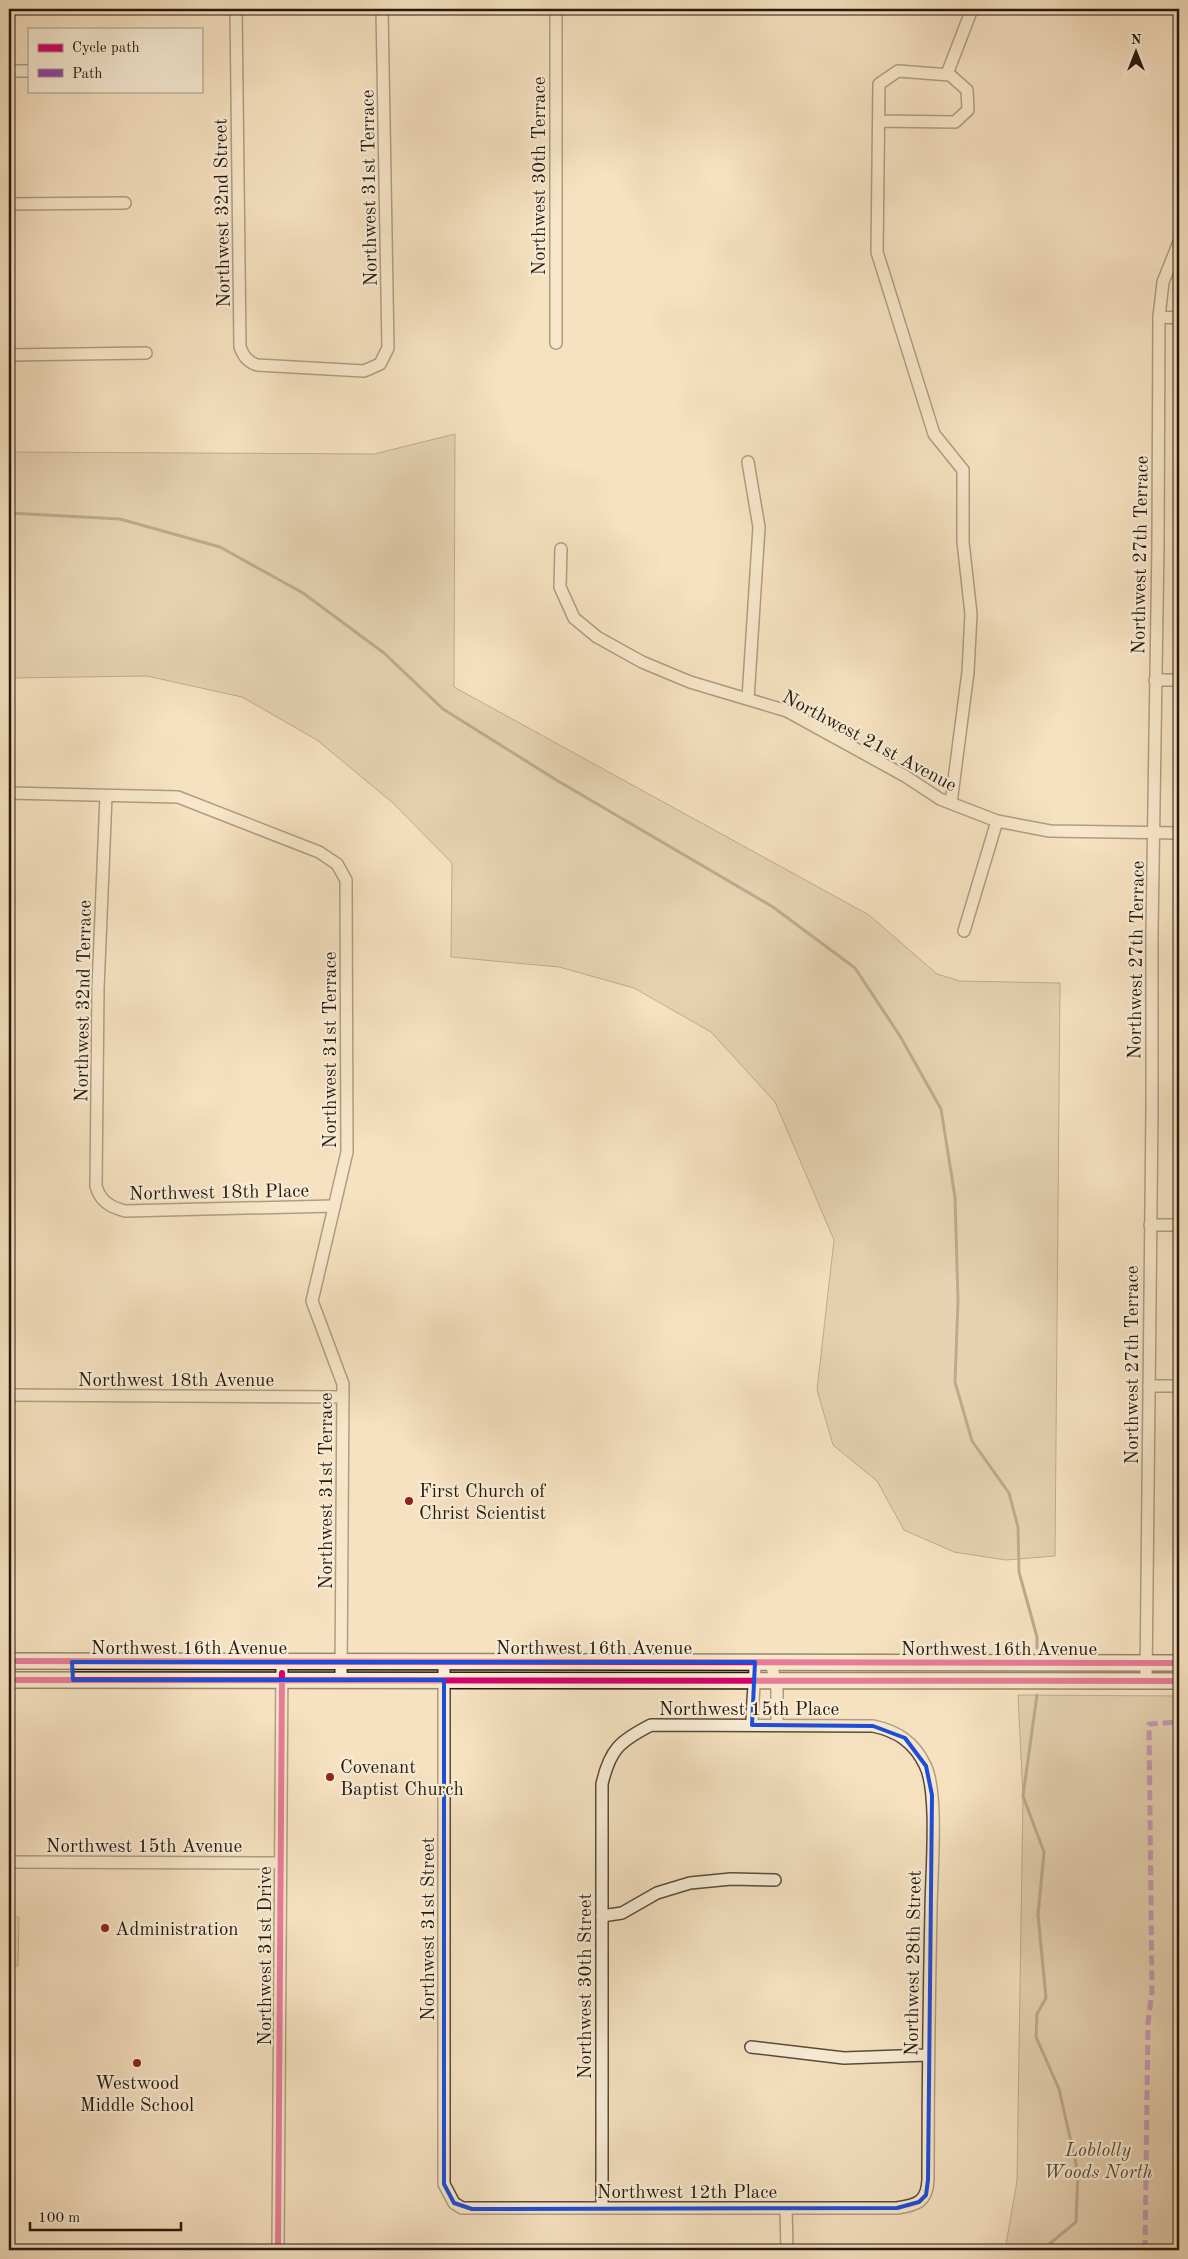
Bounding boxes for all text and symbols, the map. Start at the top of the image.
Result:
legend [28,28,202,92]
north arrow [1110,28,1160,78]
text: N [1131,33,1142,47]
text: Cycle path [72,41,140,56]
text: Path [72,67,102,82]
street label: Northwest 30th Terrace [531,77,550,275]
street label: Northwest 31st Terrace [359,89,382,287]
street label: Northwest 32nd Street [212,118,235,308]
street label: Northwest 27th Terrace [1130,455,1153,655]
street label: Northwest 21st Avenue [779,688,959,796]
street label: Northwest 27th Terrace [1126,860,1149,1060]
street label: Northwest 32nd Terrace [73,900,96,1102]
street label: Northwest 31st Terrace [322,952,341,1148]
street label: Northwest 18th Place [129,1182,309,1205]
street label: Northwest 27th Terrace [1124,1266,1143,1464]
street label: Northwest 18th Avenue [78,1372,274,1391]
street label: Northwest 31st Terrace [318,1393,337,1589]
place label: First Church of Christ Scientist [419,1483,546,1524]
marker: First Church of Christ Scientist [403,1495,415,1507]
street label: Northwest 16th Avenue [91,1640,287,1659]
street label: Northwest 16th Avenue [496,1640,692,1659]
street label: Northwest 16th Avenue [901,1641,1097,1660]
street label: Northwest 15th Place [659,1701,839,1720]
place label: Covenant Baptist Church [340,1759,464,1800]
marker: Covenant Baptist Church [324,1771,336,1783]
street label: Northwest 31st Street [420,1837,439,2021]
street label: Northwest 15th Avenue [46,1838,242,1857]
street label: Northwest 31st Drive [257,1866,276,2046]
street label: Northwest 28th Street [903,1870,926,2056]
street label: Northwest 30th Street [577,1893,596,2079]
place label: Administration [115,1921,239,1940]
marker: Administration [99,1922,111,1934]
marker: Westwood Middle School [131,2057,143,2069]
place label: Westwood Middle School [80,2075,194,2116]
park label: Loblolly Woods North [1043,2142,1153,2183]
street label: Northwest 12th Place [597,2184,777,2203]
scale bar [30,2199,181,2231]
text: 100 m [38,2211,80,2226]

